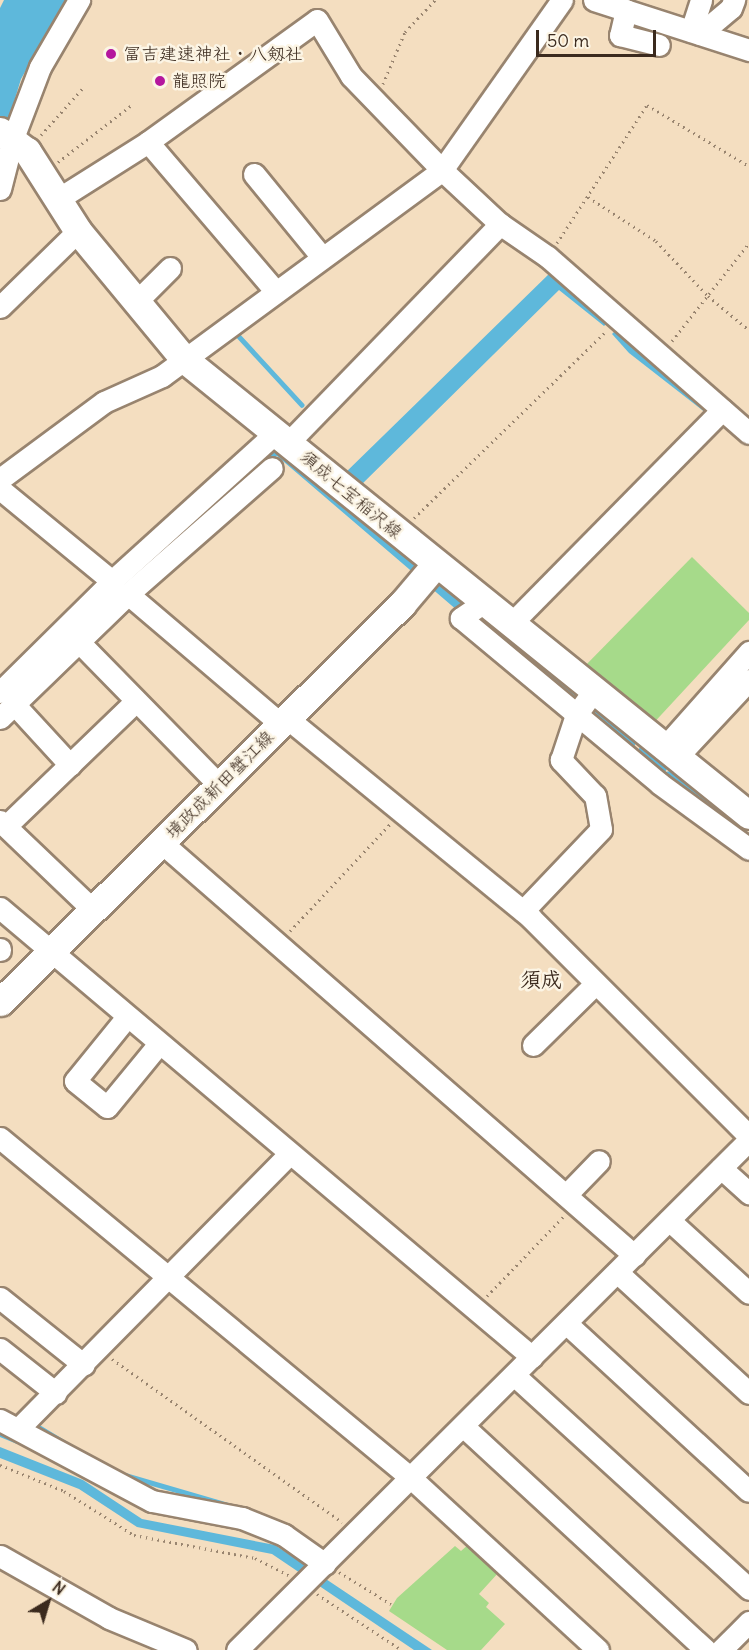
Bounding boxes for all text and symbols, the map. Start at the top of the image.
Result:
scale bar [539,18,659,56]
text: 50 m [547,29,589,52]
place label: 冨吉建速神社・八剱社 [123,43,303,65]
marker: 冨吉建速神社・八剱社 [104,47,118,61]
place label: 龍照院 [172,70,226,92]
marker: 龍照院 [153,74,167,88]
street label: 須成七宝稲沢線 [296,446,406,544]
street label: 境政成新田蟹江線 [161,726,279,844]
district label: 須成 [520,967,562,993]
north arrow [18,1572,78,1632]
text: N [49,1577,70,1599]

